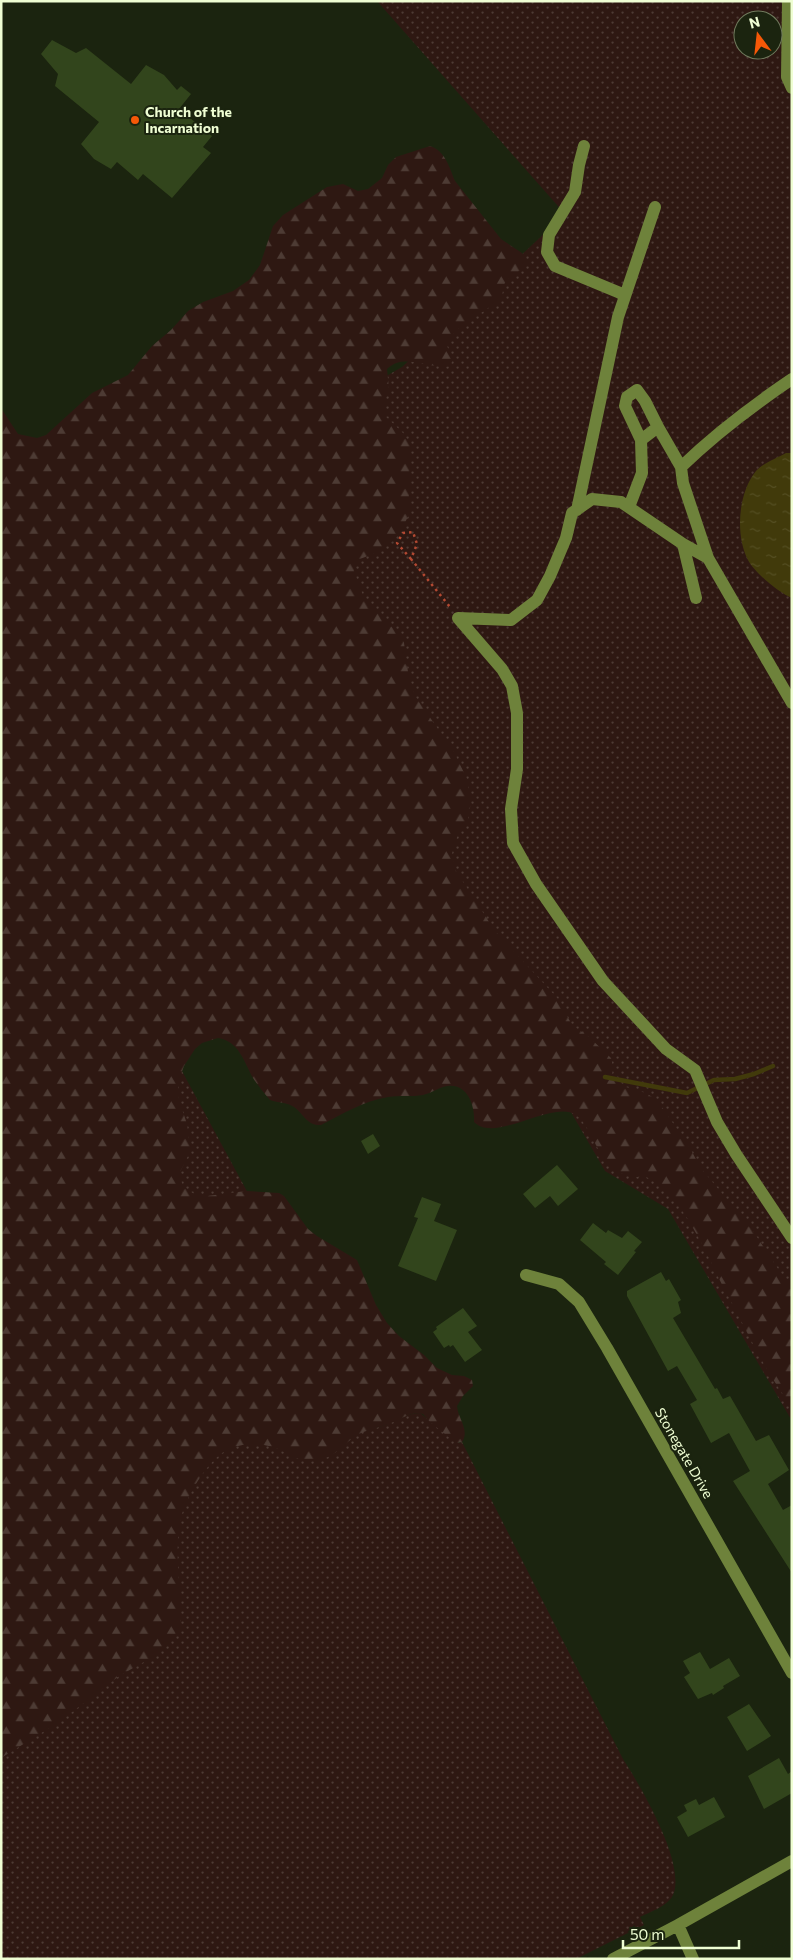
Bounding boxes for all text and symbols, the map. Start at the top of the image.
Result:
north arrow [733,10,783,60]
text: N [747,12,762,32]
place label: Church of the Incarnation [145,103,232,136]
marker: Church of the Incarnation [129,114,141,126]
street label: Stonegate Drive [652,1404,717,1501]
scale bar [623,1918,739,1950]
text: 50 m [630,1925,664,1943]

